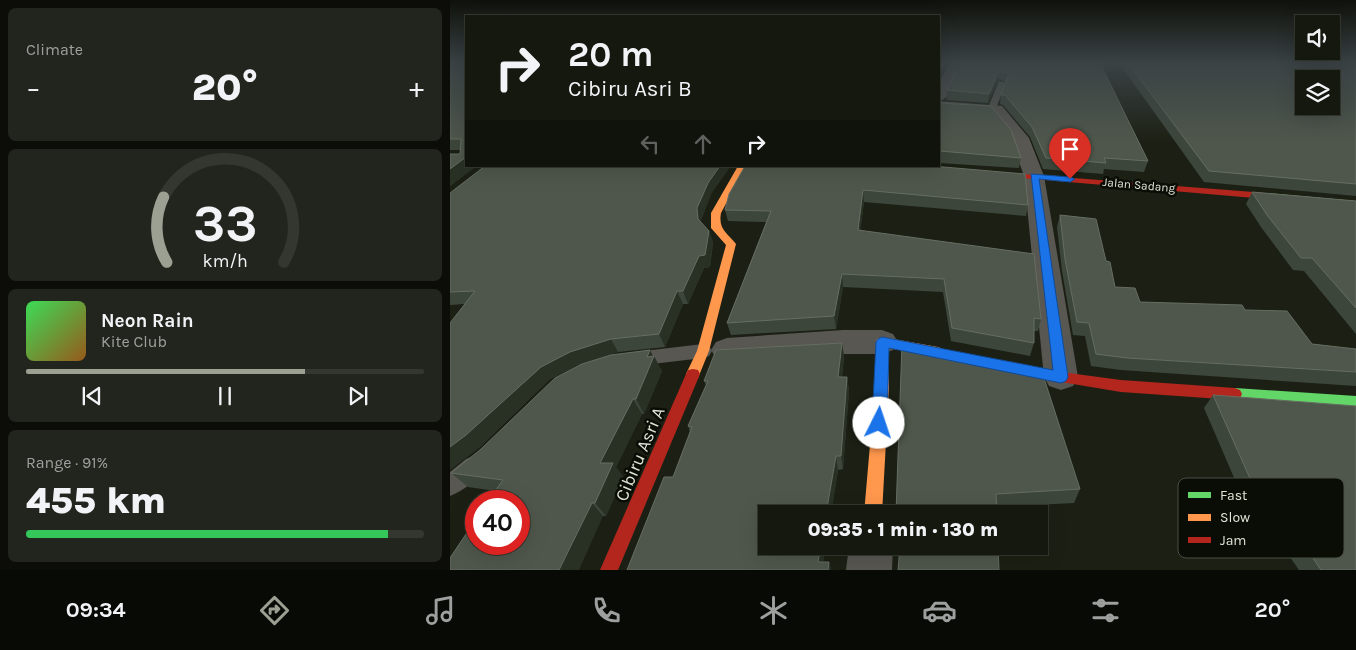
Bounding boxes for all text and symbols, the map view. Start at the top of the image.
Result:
map controls [1295,15,1340,115]
button: sound [1295,15,1340,60]
text: 20 m [568,34,653,75]
icon: right [485,35,550,100]
text: Climate [26,40,83,59]
text: 20° [192,65,258,110]
button: layers [1295,70,1340,115]
text: − [26,71,41,104]
text: + [409,71,424,104]
text: Cibiru Asri B [568,76,692,102]
pin [1049,128,1091,179]
icon: left [636,130,664,158]
icon: ahead [689,130,717,158]
icon: right [742,130,770,158]
icon: arrive [1056,135,1084,163]
street label: Jalan Sadang [1102,175,1176,195]
text: 33 [193,193,257,254]
text: km/h [202,251,248,272]
text: Neon Rain [101,310,194,332]
text: Kite Club [101,332,167,351]
icon: previous [78,382,106,410]
icon: pause [211,382,239,410]
icon: next [344,382,372,410]
position arrow [852,396,904,448]
street label: Cibiru Asri A [610,403,670,505]
text: Range · 91% [26,453,108,472]
text: 455 km [26,478,166,523]
legend [1178,478,1344,558]
text: Fast [1220,487,1247,504]
speed limit sign: 40 [465,490,530,555]
text: Slow [1220,509,1250,526]
text: 09:35 · 1 min · 130 m [808,519,998,541]
text: Jam [1220,532,1246,549]
icon: directions [257,593,292,628]
icon: music [423,593,458,628]
icon: phone [589,593,624,628]
icon: climate [756,593,791,628]
icon: car [922,593,957,628]
icon: filters [1088,593,1123,628]
text: 09:34 [66,597,126,623]
text: 20° [1255,597,1290,623]

